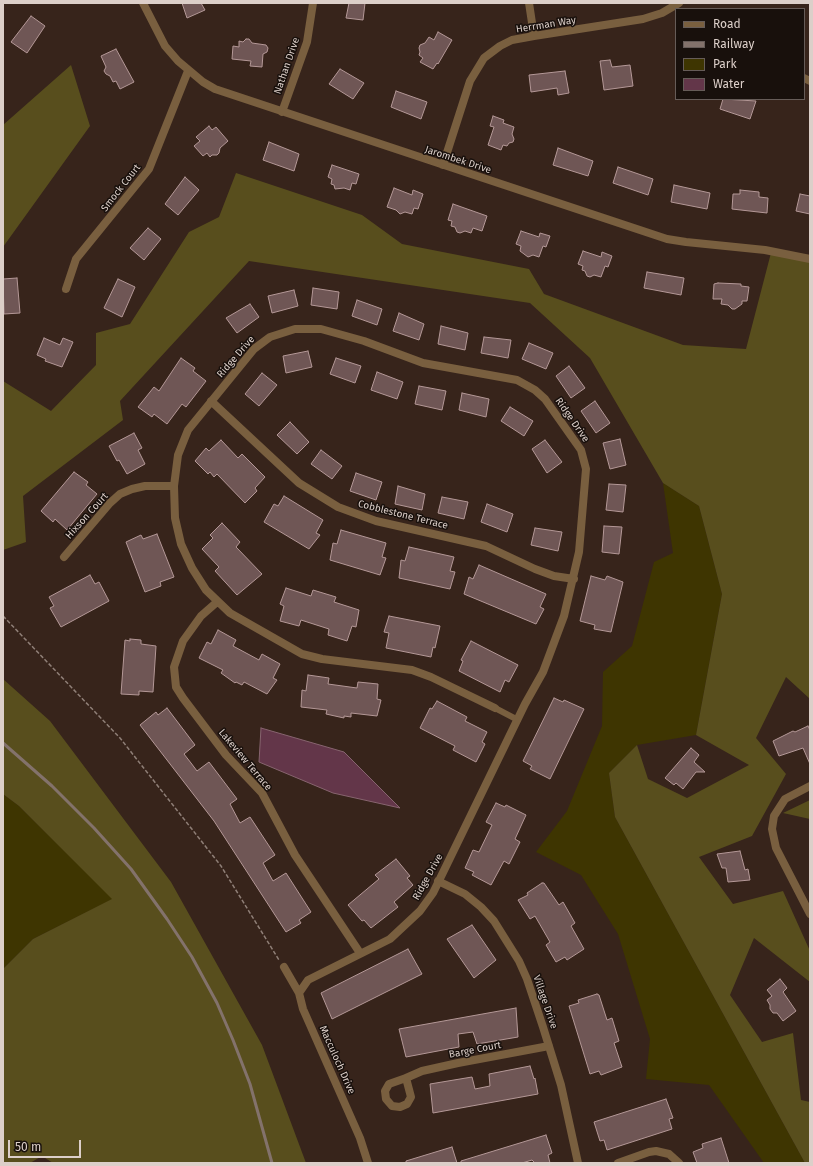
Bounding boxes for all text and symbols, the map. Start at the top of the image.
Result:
legend [675,8,805,100]
street label: Herrman Way [515,14,577,36]
text: Road [713,17,741,31]
street label: Nathan Drive [272,36,302,96]
text: Railway [713,37,754,51]
text: Park [713,57,737,71]
text: Water [713,77,744,91]
street label: Jarombek Drive [423,144,493,176]
street label: Smock Court [99,162,143,214]
street label: Ridge Drive [215,334,257,380]
street label: Ridge Drive [552,395,592,445]
street label: Hixson Court [63,490,111,542]
street label: Cobblestone Terrace [357,498,449,532]
street label: Lakeview Terrace [216,727,274,793]
street label: Ridge Drive [410,852,446,902]
street label: Village Drive [530,974,560,1030]
street label: Macculoch Drive [317,1024,357,1096]
street label: Barge Court [448,1039,502,1061]
scale bar [10,1132,83,1158]
text: 50 m [15,1140,41,1154]

